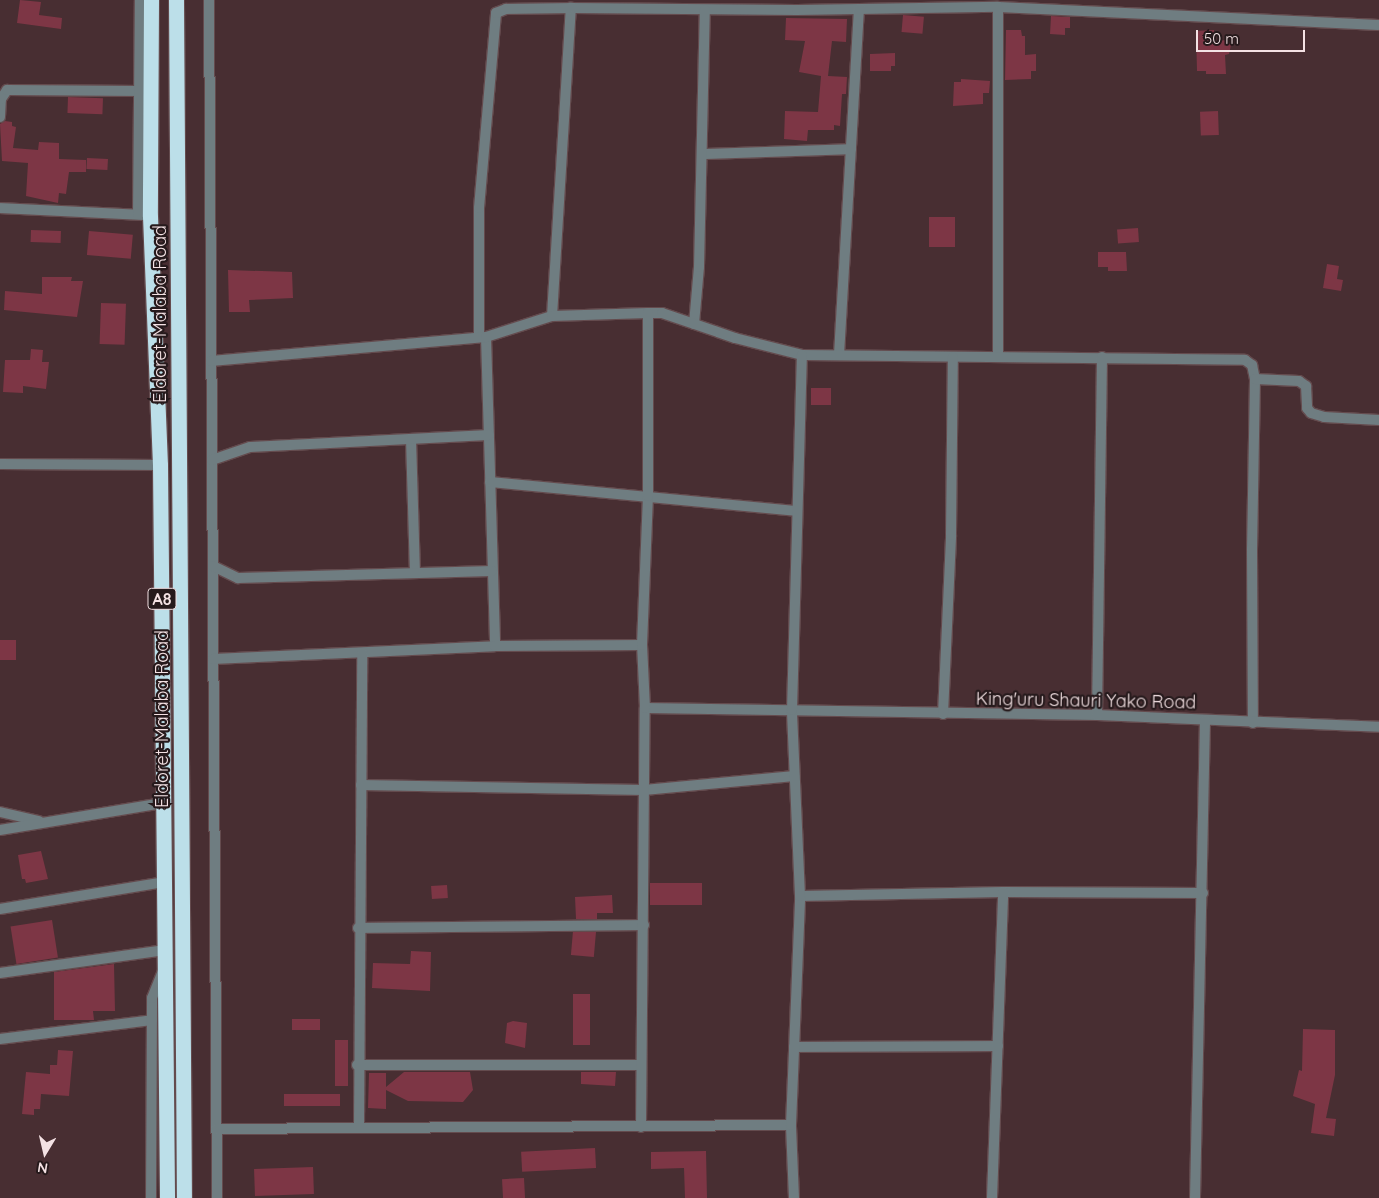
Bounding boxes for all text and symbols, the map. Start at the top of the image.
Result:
scale bar [1199,20,1308,52]
text: 50 m [1204,29,1239,48]
street label: Eldoret-Malaba Road [149,225,171,403]
road number: A8 [147,586,177,612]
street label: Eldoret-Malaba Road [151,630,173,808]
street label: King'uru Shauri Yako Road [976,688,1196,714]
north arrow [20,1128,70,1178]
text: N [36,1158,49,1178]

